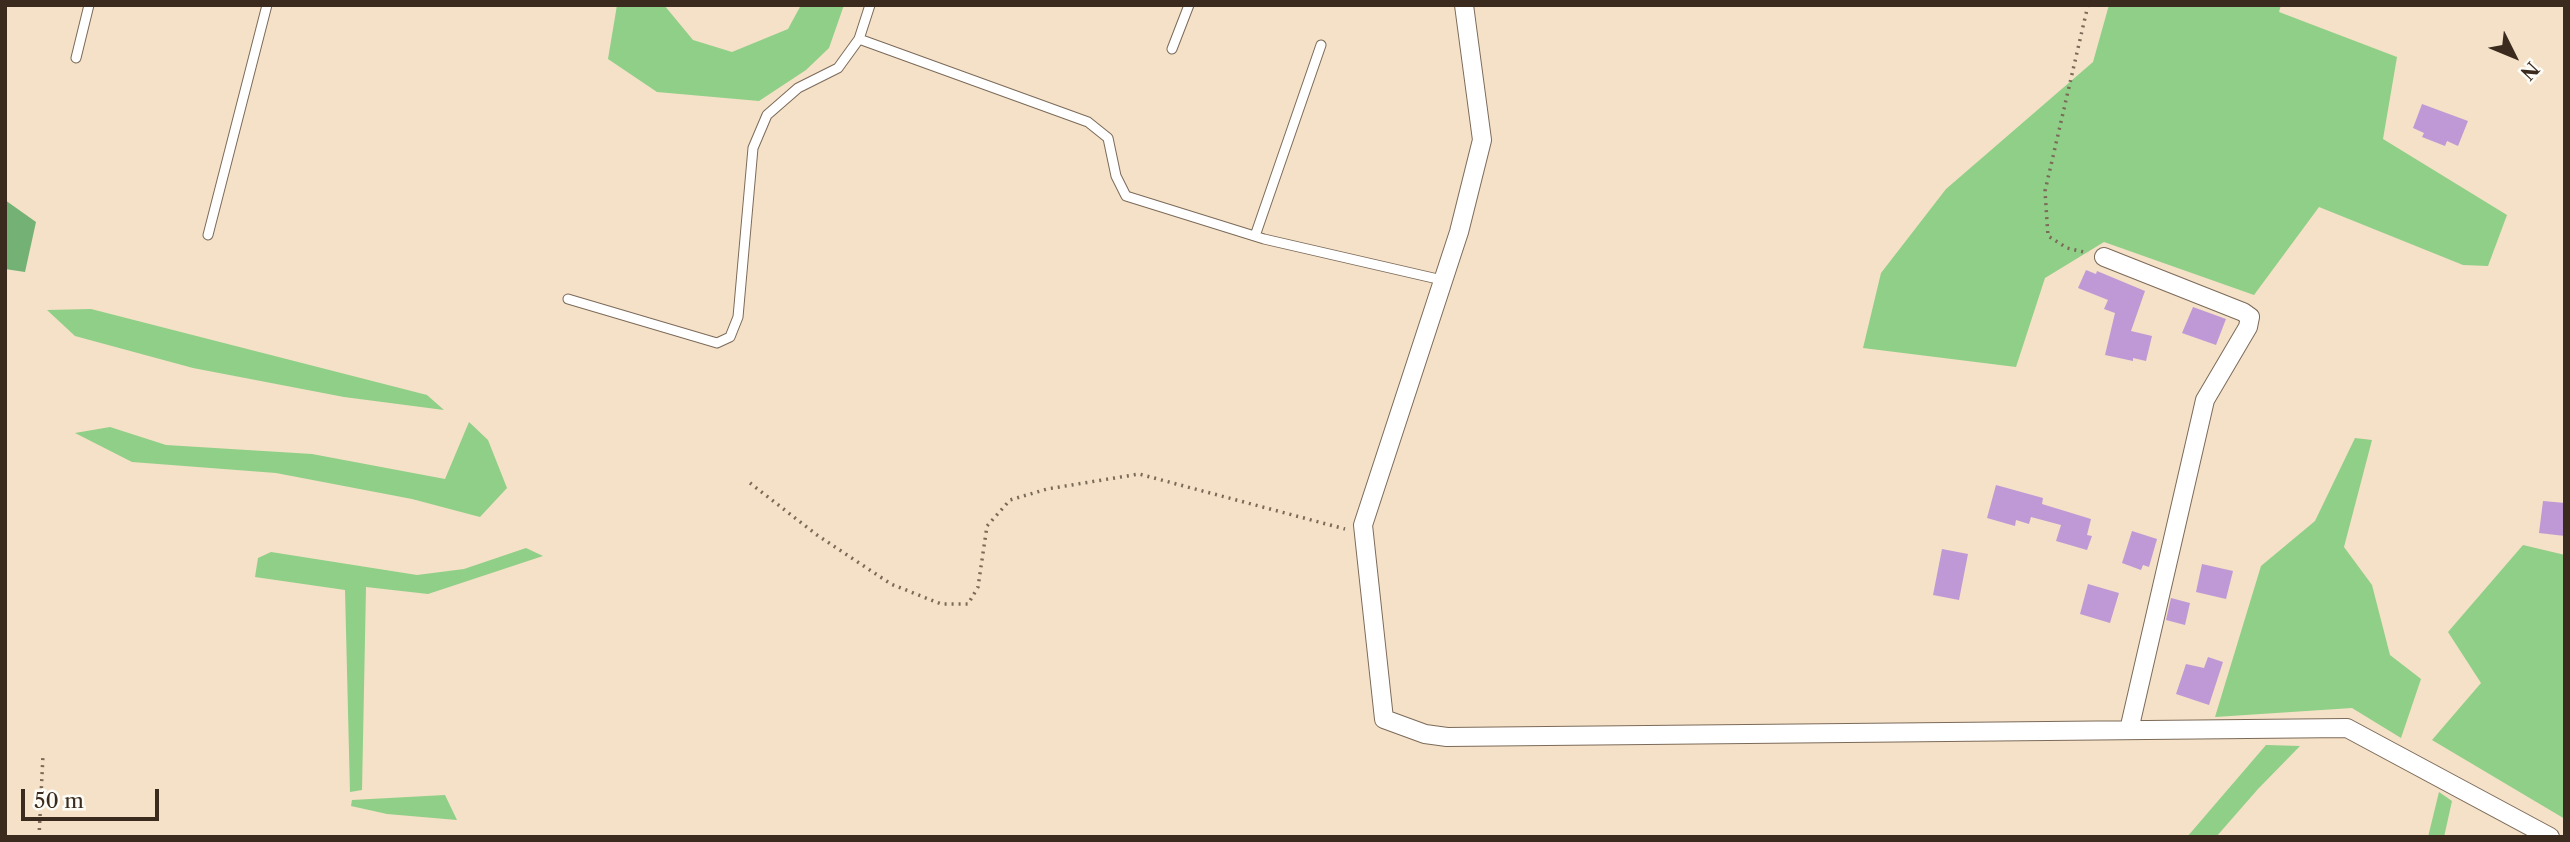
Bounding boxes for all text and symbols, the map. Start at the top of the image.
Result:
north arrow [2479,21,2549,91]
text: N [2516,57,2544,85]
scale bar [24,776,163,820]
text: 50 m [34,788,84,813]

